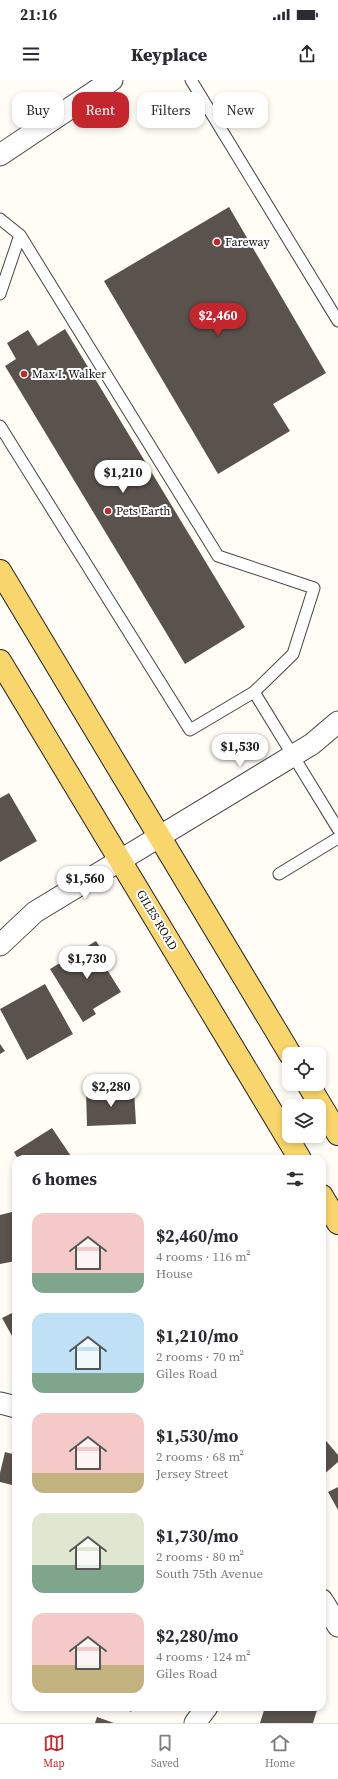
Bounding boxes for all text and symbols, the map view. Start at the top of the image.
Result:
text: 21:16 [20,4,57,25]
text: Keyplace [131,42,207,67]
icon: menu [20,43,42,65]
icon: share [296,43,318,65]
chip: Buy [12,92,64,128]
chip: Rent [72,92,129,128]
chip: Filters [137,92,205,128]
chip: New [213,92,268,128]
place label: Fareway [225,234,270,250]
marker: Fareway [212,237,222,247]
pin: $2,460 [185,303,251,337]
text: $2,460 [198,307,238,324]
place label: Max I. Walker [32,366,106,382]
marker: Max I. Walker [19,369,29,379]
pin: $1,210 [90,460,156,494]
text: $1,210 [103,464,143,481]
place label: Pets Earth [116,503,171,519]
marker: Pets Earth [103,506,113,516]
pin: $1,530 [207,734,273,768]
text: $1,530 [220,738,260,755]
pin: $1,560 [52,866,118,900]
text: $1,560 [65,870,105,887]
street label: GILES ROAD [133,887,181,953]
pin: $1,730 [54,946,120,980]
text: $1,730 [67,950,107,967]
map controls [282,1047,326,1143]
button: locate [282,1047,326,1091]
pin: $2,280 [78,1074,144,1108]
text: $2,280 [91,1078,131,1095]
button: layers [282,1099,326,1143]
text: 6 homes [32,1167,97,1191]
icon: filters [284,1168,306,1190]
text: $2,460/mo [156,1224,238,1248]
icon: home [64,1229,112,1277]
text: 4 rooms · 116 m² [156,1248,251,1265]
text: House [156,1265,193,1282]
text: $1,210/mo [156,1324,238,1348]
icon: home [64,1329,112,1377]
text: 2 rooms · 70 m² [156,1348,244,1365]
text: Giles Road [156,1365,217,1382]
text: $1,530/mo [156,1424,238,1448]
icon: home [64,1429,112,1477]
text: 2 rooms · 68 m² [156,1448,244,1465]
text: Jersey Street [156,1465,228,1482]
text: $1,730/mo [156,1524,238,1548]
icon: home [64,1529,112,1577]
text: 2 rooms · 80 m² [156,1548,244,1565]
text: South 75th Avenue [156,1565,263,1582]
text: $2,280/mo [156,1624,238,1648]
icon: home [64,1629,112,1677]
text: 4 rooms · 124 m² [156,1648,251,1665]
text: Giles Road [156,1665,217,1682]
tab: Map [43,1732,65,1771]
tab: Saved [151,1732,179,1771]
tab: Home [265,1732,295,1771]

